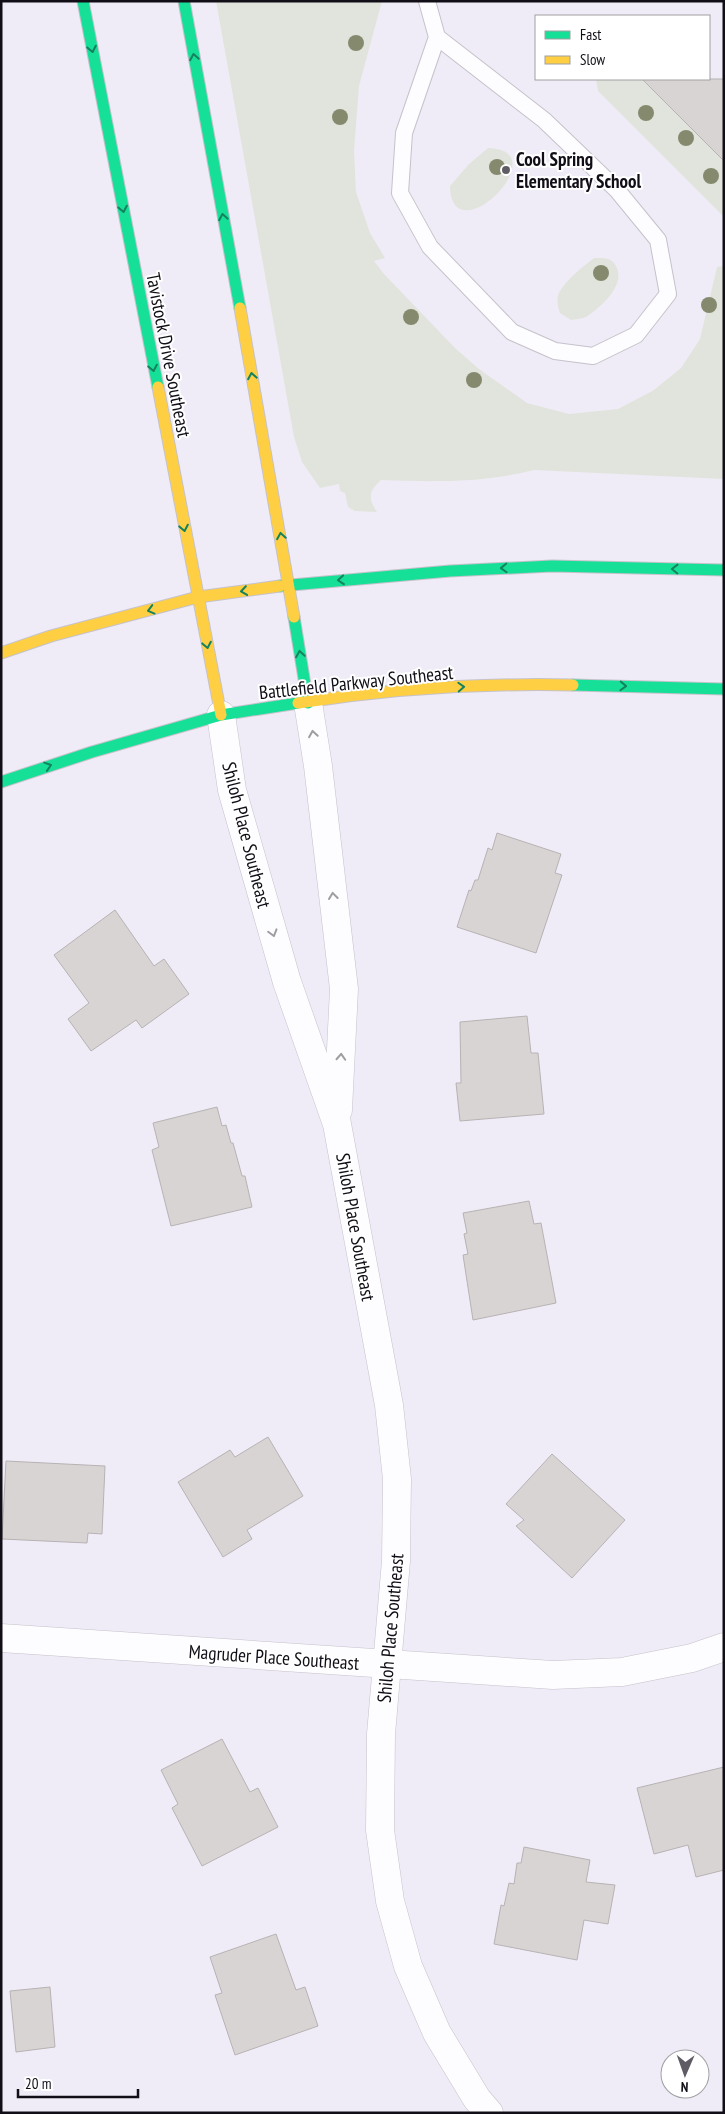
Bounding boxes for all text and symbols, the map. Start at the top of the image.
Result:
legend [535,15,710,80]
text: Fast [580,25,601,44]
one-way arrow [86,45,97,54]
text: Slow [580,50,605,69]
one-way arrow [190,52,200,61]
place label: Cool Spring Elementary School [516,147,641,193]
marker: Cool Spring Elementary School [500,164,512,176]
one-way arrow [117,204,127,213]
one-way arrow [219,212,229,221]
street label: Tavistock Drive Southeast [141,271,197,440]
one-way arrow [148,364,158,373]
one-way arrow [248,372,258,381]
one-way arrow [178,523,189,532]
one-way arrow [277,532,287,541]
one-way arrow [499,563,507,574]
one-way arrow [671,564,678,574]
one-way arrow [337,574,345,585]
one-way arrow [239,585,247,596]
one-way arrow [147,604,155,614]
one-way arrow [201,641,212,650]
one-way arrow [296,650,306,659]
street label: Battlefield Parkway Southeast [258,660,455,704]
one-way arrow [620,681,628,692]
one-way arrow [457,682,465,693]
one-way arrow [308,730,319,738]
street label: Shiloh Place Southeast [217,759,277,911]
one-way arrow [43,762,51,772]
one-way arrow [328,891,339,899]
one-way arrow [267,928,278,937]
one-way arrow [335,1053,346,1061]
street label: Shiloh Place Southeast [331,1151,381,1304]
street label: Shiloh Place Southeast [372,1552,409,1704]
street label: Magruder Place Southeast [188,1639,361,1675]
north arrow [660,2049,710,2099]
scale bar [18,2066,138,2098]
text: 20 m [25,2074,51,2093]
text: N [680,2078,689,2096]

